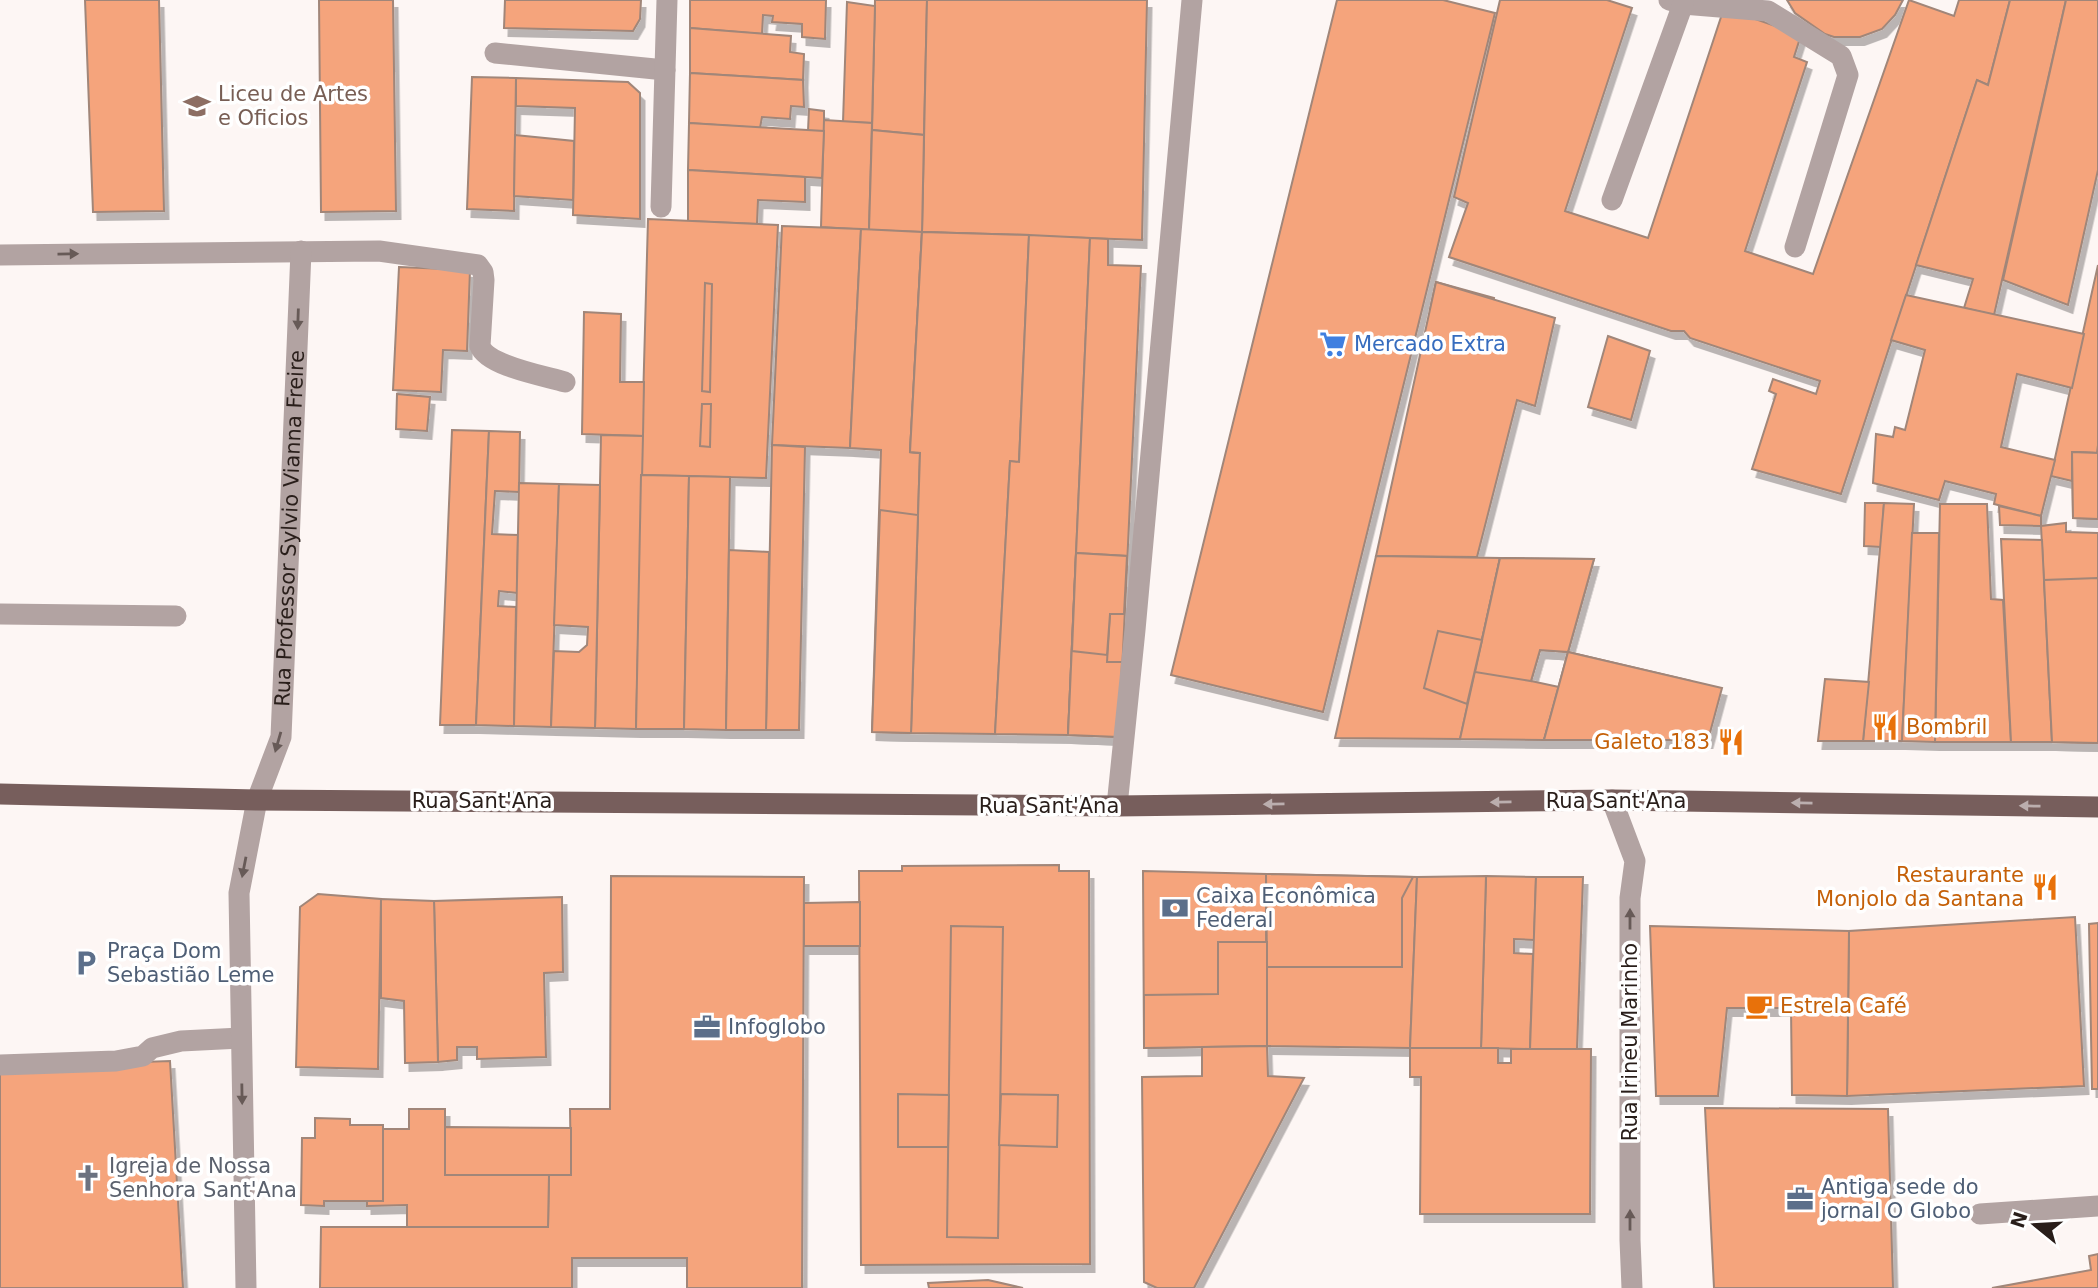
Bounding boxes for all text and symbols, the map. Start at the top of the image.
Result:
place label: Liceu de Artes e Oficios [218,82,368,130]
school or university icon: Liceu de Artes e Oficios [182,91,212,121]
one-way arrow [57,248,79,260]
one-way arrow [293,309,304,331]
supermarket icon: Mercado Extra [1318,329,1348,359]
place label: Mercado Extra [1354,332,1506,356]
street label: Rua Professor Sylvio Vianna Freire [270,349,309,707]
restaurant icon: Bombril [1870,712,1900,742]
place label: Bombril [1906,715,1987,739]
restaurant icon: Galeto 183 [1716,727,1746,757]
place label: Galeto 183 [1594,730,1710,754]
one-way arrow [272,732,282,753]
street label: Rua Sant'Ana [412,789,552,813]
street label: Rua Sant'Ana [1546,789,1686,813]
street label: Rua Sant'Ana [979,794,1119,818]
one-way arrow [1490,796,1512,808]
one-way arrow [1791,797,1813,809]
one-way arrow [1263,799,1285,810]
one-way arrow [2019,800,2041,812]
one-way arrow [238,856,249,878]
place label: Restaurante Monjolo da Santana [1816,863,2024,911]
restaurant icon: Restaurante Monjolo da Santana [2030,872,2060,902]
place label: Caixa Econômica Federal [1196,884,1376,932]
bank icon: Caixa Econômica Federal [1160,893,1190,923]
one-way arrow [1624,908,1636,930]
place label: Praça Dom Sebastião Leme [107,939,274,987]
street label: Rua Irineu Marinho [1618,943,1642,1141]
parking icon: Praça Dom Sebastião Leme [71,948,101,978]
cafe icon: Estrela Café [1744,991,1774,1021]
place label: Estrela Café [1780,994,1907,1018]
office icon: Infoglobo [692,1012,722,1042]
place label: Infoglobo [728,1015,826,1039]
one-way arrow [237,1083,248,1105]
place label: Igreja de Nossa Senhora Sant'Ana [109,1154,297,1202]
church icon: Igreja de Nossa Senhora Sant'Ana [73,1163,103,1193]
place label: Antiga sede do jornal O Globo [1820,1175,1979,1223]
office icon: Antiga sede do jornal O Globo [1785,1184,1815,1214]
north arrow [2000,1190,2070,1260]
one-way arrow [1624,1209,1636,1231]
text: N [2006,1209,2032,1231]

